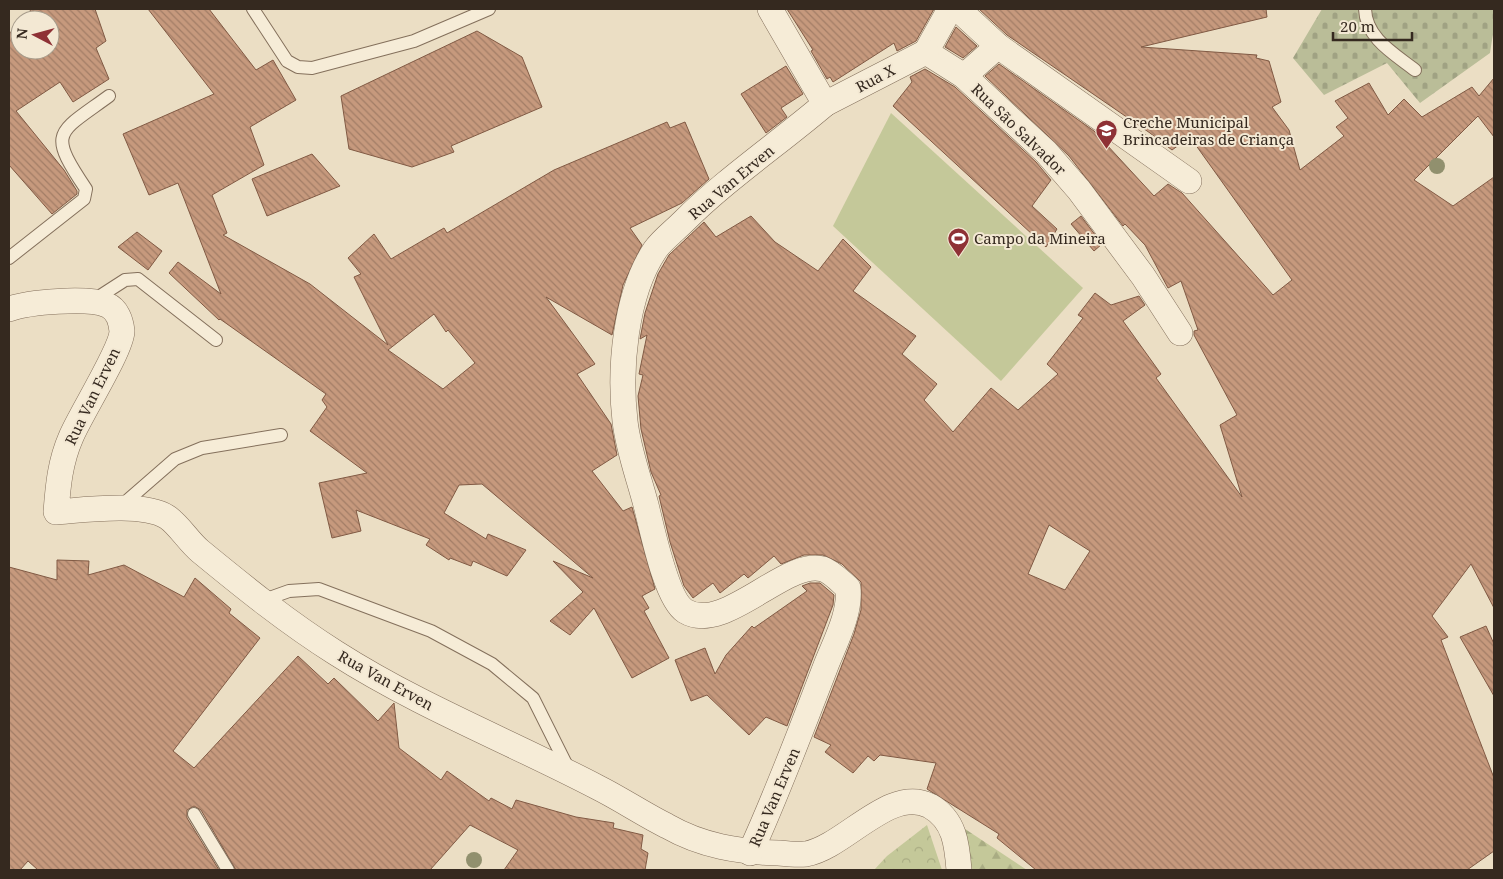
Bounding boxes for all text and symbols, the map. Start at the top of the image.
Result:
north arrow [10,10,60,60]
scale bar [1333,10,1412,42]
text: 20 m [1340,16,1375,36]
text: N [12,27,32,40]
street label: Rua X [852,59,898,97]
street label: Rua São Salvador [967,79,1071,179]
place label: Creche Municipal Brincadeiras de Criança [1123,112,1294,149]
school or university icon: Creche Municipal Brincadeiras de Criança [1095,119,1119,150]
street label: Rua Van Erven [684,140,778,224]
sports icon: Campo da Mineira [946,226,970,257]
place label: Campo da Mineira [974,228,1106,248]
street label: Rua Van Erven [60,344,124,448]
street label: Rua Van Erven [335,646,437,715]
street label: Rua Van Erven [744,744,804,850]

